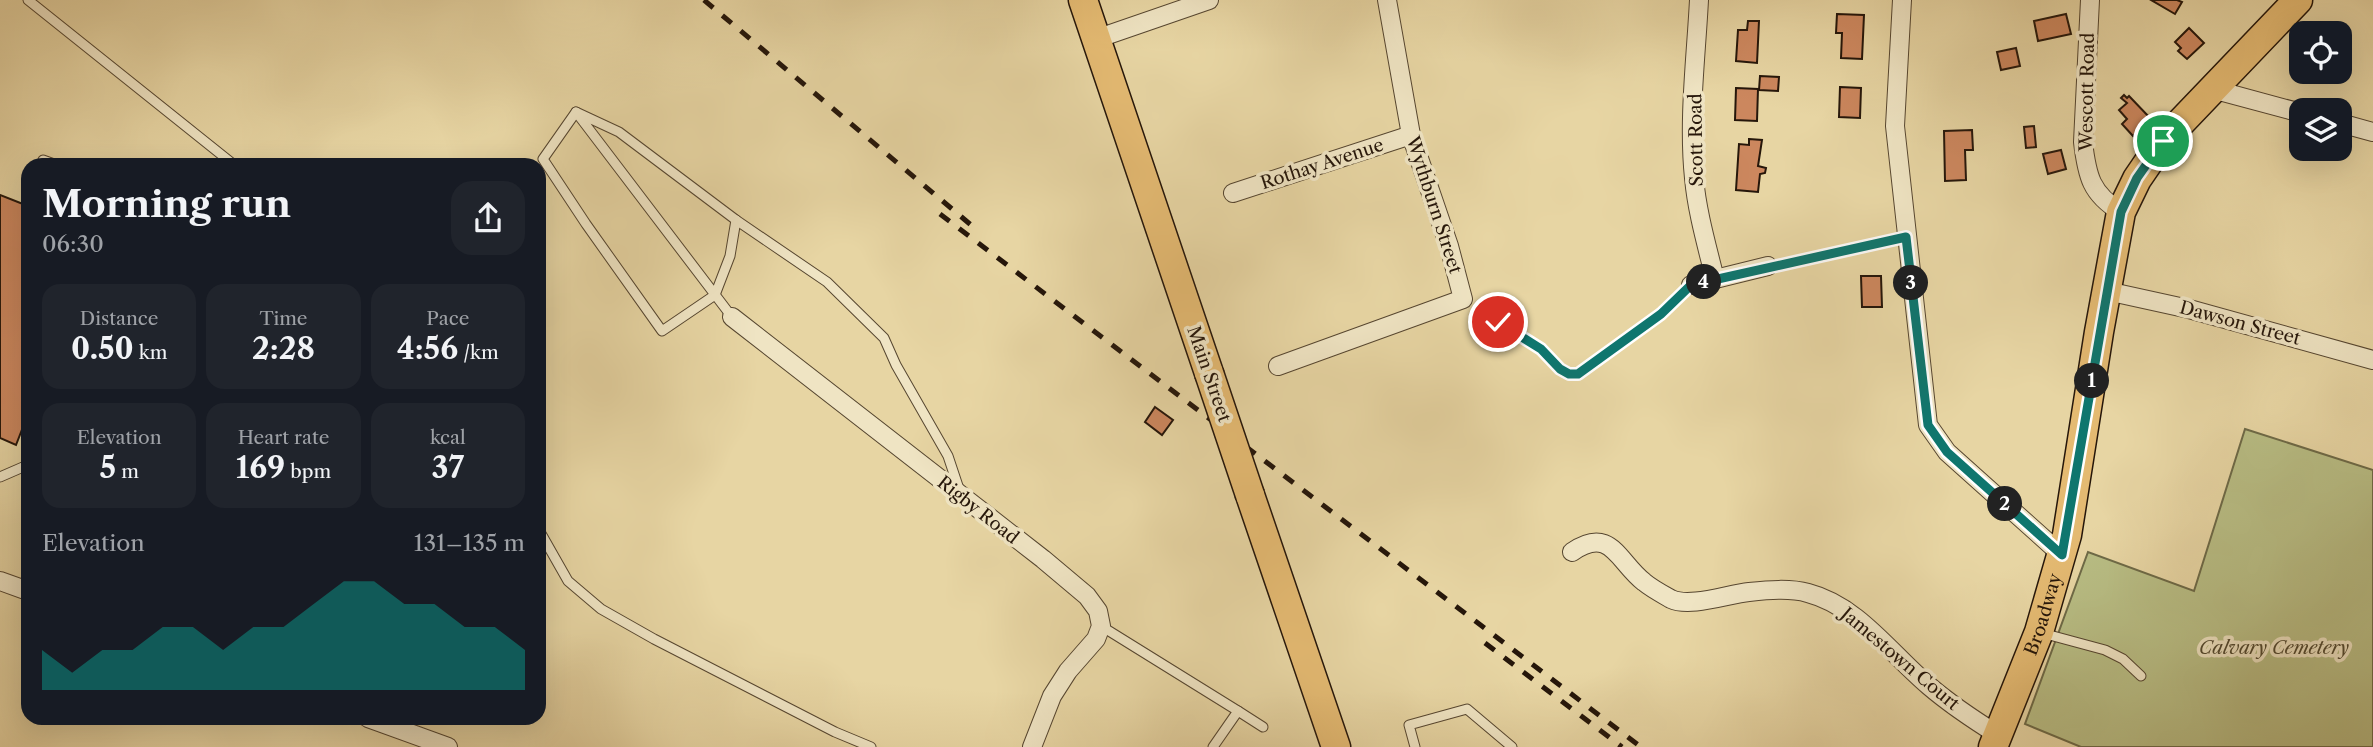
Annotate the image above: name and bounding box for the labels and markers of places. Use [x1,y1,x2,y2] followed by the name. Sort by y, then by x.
[2133,111,2193,171] pin
[1686,264,1722,300] pin: 4
[1894,266,1928,300] pin: 3
[1468,292,1528,352] pin
[2074,364,2110,398] pin: 1
[1988,486,2022,522] pin: 2

